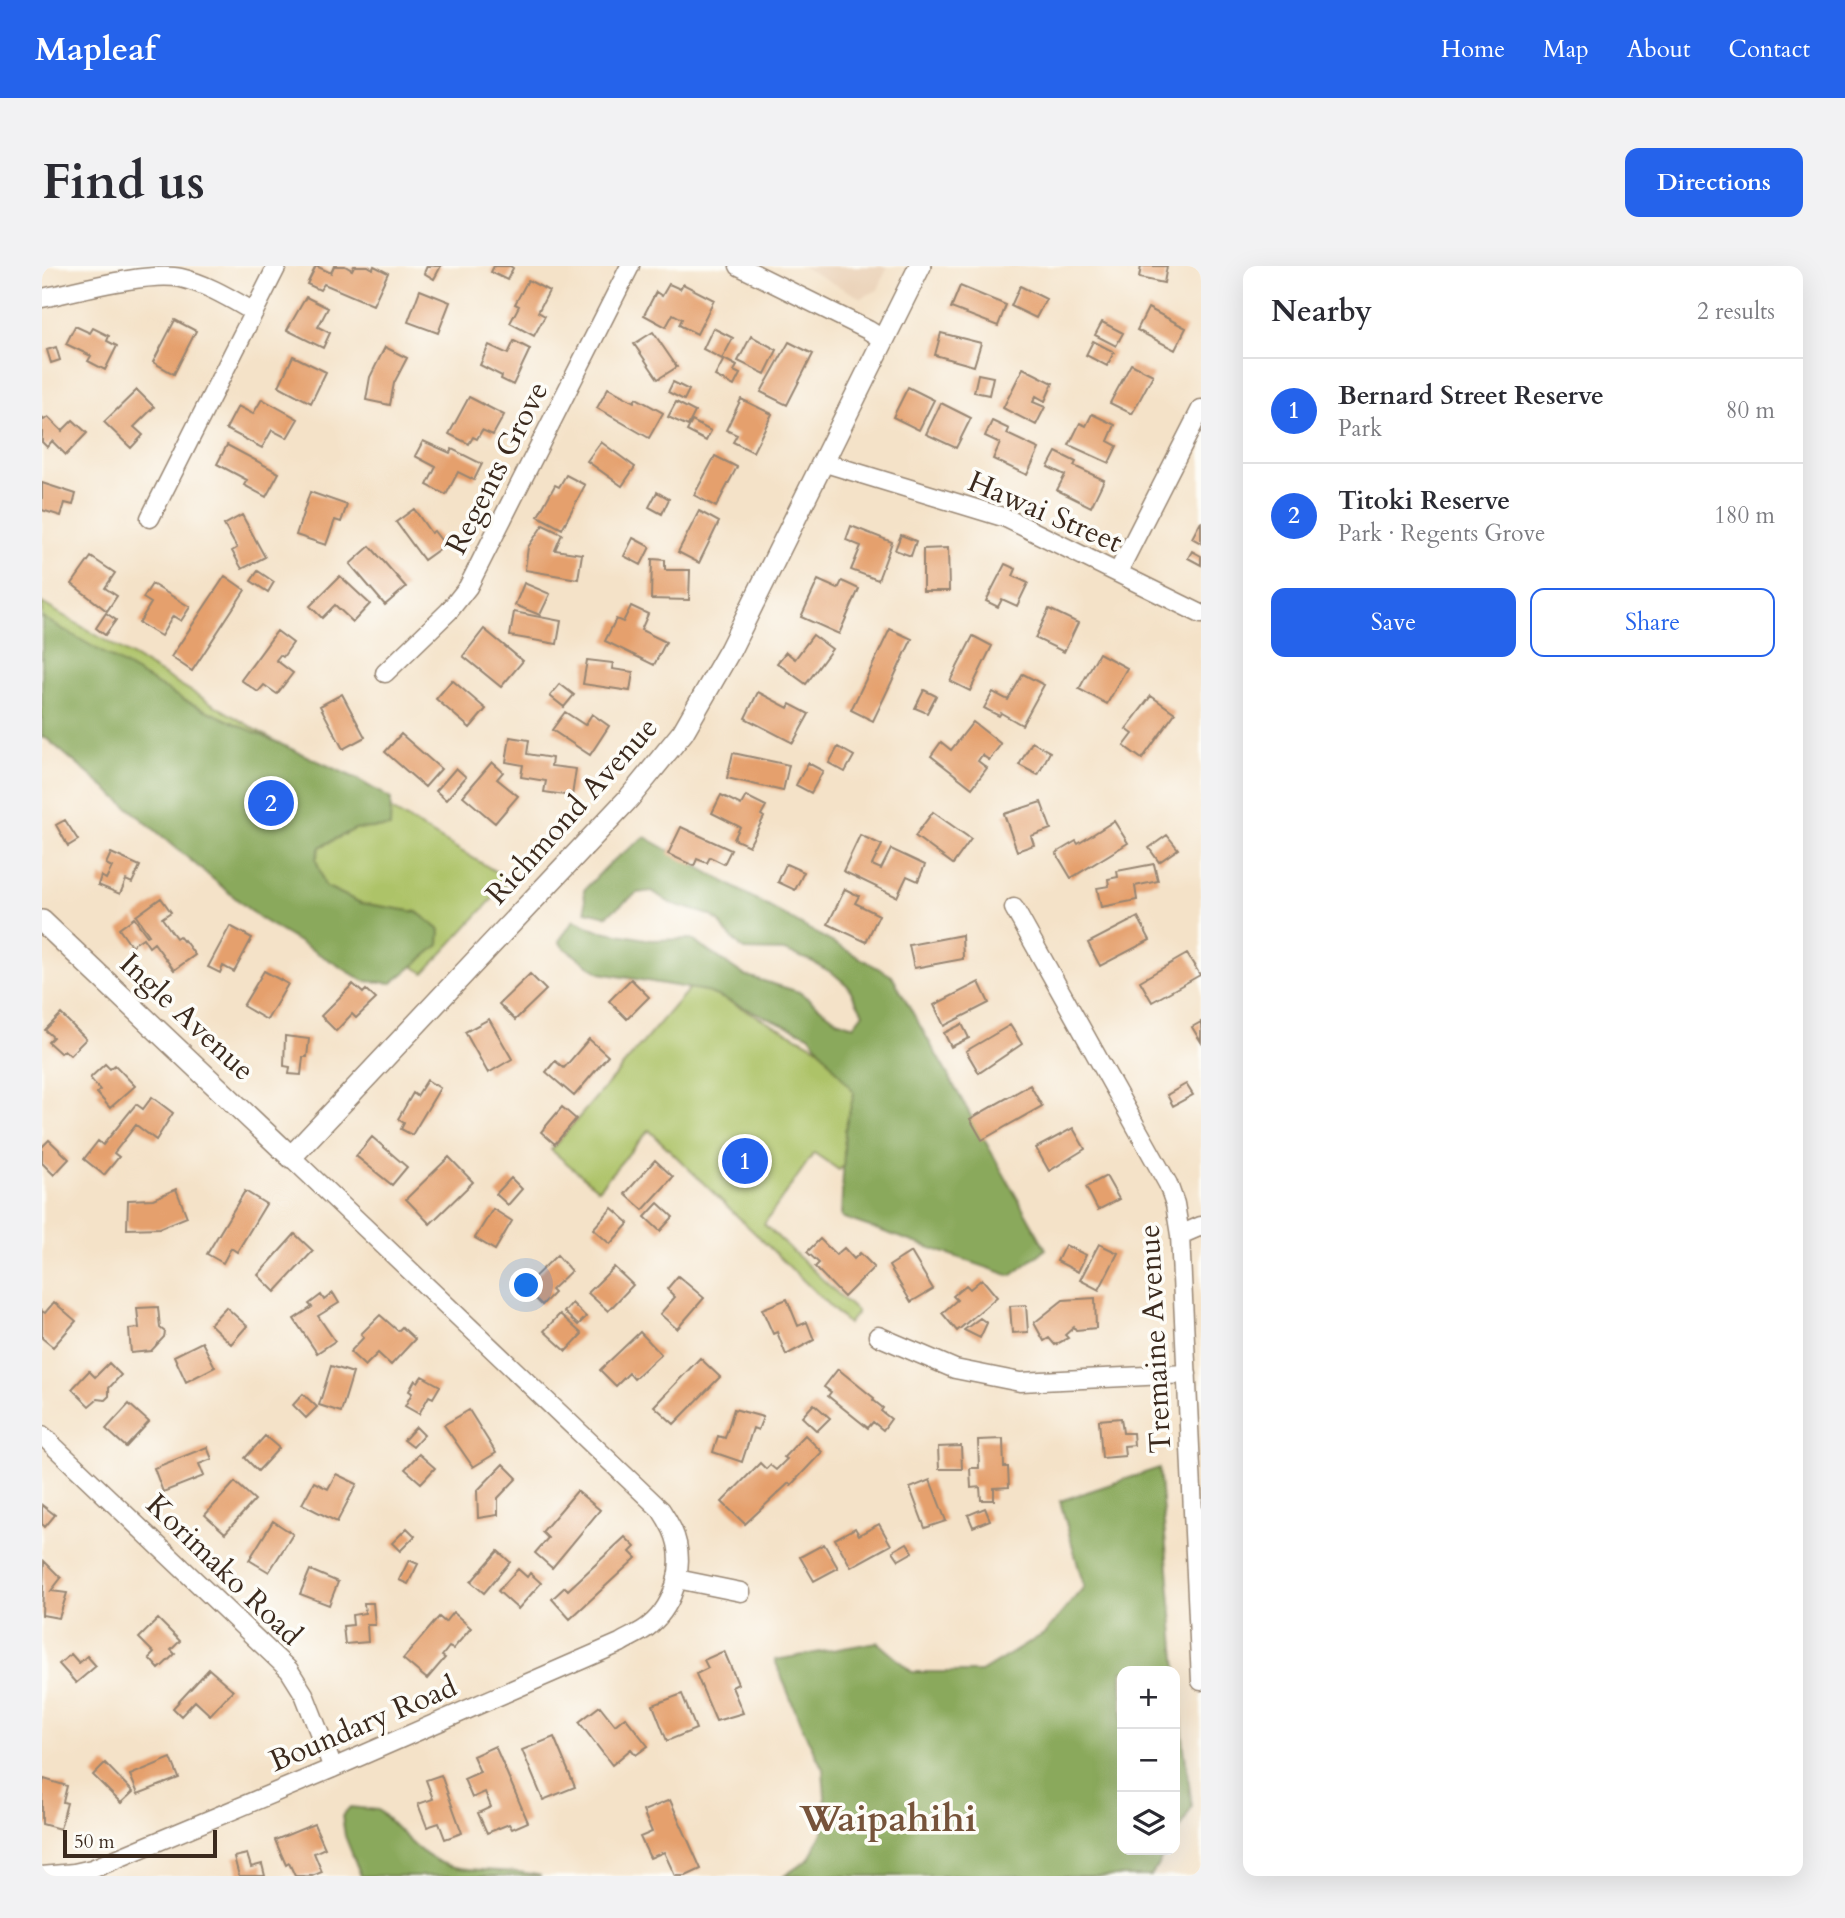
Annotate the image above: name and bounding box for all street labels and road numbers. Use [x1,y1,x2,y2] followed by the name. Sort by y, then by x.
[436,374,558,562] street label: Regents Grove
[962,461,1129,563] street label: Hawai Street
[477,708,667,914] street label: Richmond Avenue
[111,944,263,1090] street label: Ingle Avenue
[1129,1223,1181,1455] street label: Tremaine Avenue
[137,1485,311,1655] street label: Korimako Road
[263,1666,463,1782] street label: Boundary Road

